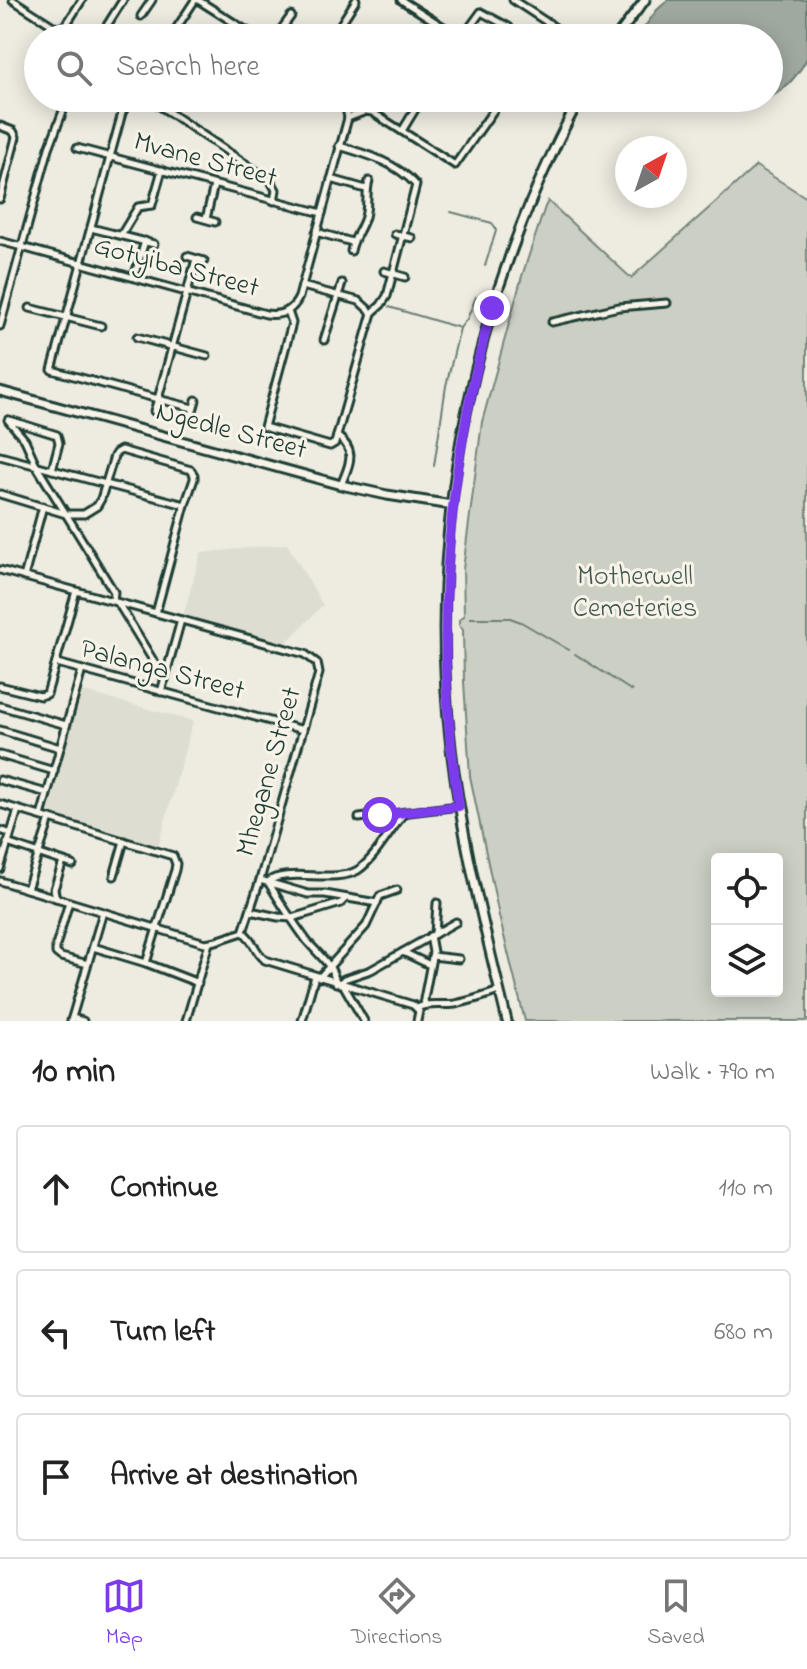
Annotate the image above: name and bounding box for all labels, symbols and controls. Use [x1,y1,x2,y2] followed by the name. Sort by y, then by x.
[24,24,783,112] search box
[52,46,96,90] icon: search
[116,46,260,90] text: Search here
[129,122,281,200] street label: Mvane Street
[615,136,687,208] north arrow
[89,226,263,310] street label: Gotyiba Street
[474,290,510,326] route end
[151,392,311,472] street label: Ngedle Street
[573,557,697,630] park label: Motherwell Cemeteries
[75,629,249,713] street label: Palanga Street
[226,682,314,862] street label: Mhegane Street
[362,797,398,833] route start
[711,853,783,997] map controls
[711,853,783,925] button: locate
[711,925,783,997] button: layers
[32,1048,115,1098] text: 10 min
[650,1054,775,1092] text: Walk · 790 m
[34,1167,78,1211] icon: ahead
[110,1167,218,1211] text: Continue
[719,1170,773,1208] text: 110 m
[34,1311,78,1355] icon: left
[110,1311,215,1355] text: Turn left
[714,1314,773,1352] text: 680 m
[34,1455,78,1499] icon: arrive
[110,1455,358,1499] text: Arrive at destination
[102,1574,146,1654] tab: Map
[351,1574,442,1654] tab: Directions
[647,1574,705,1654] tab: Saved

